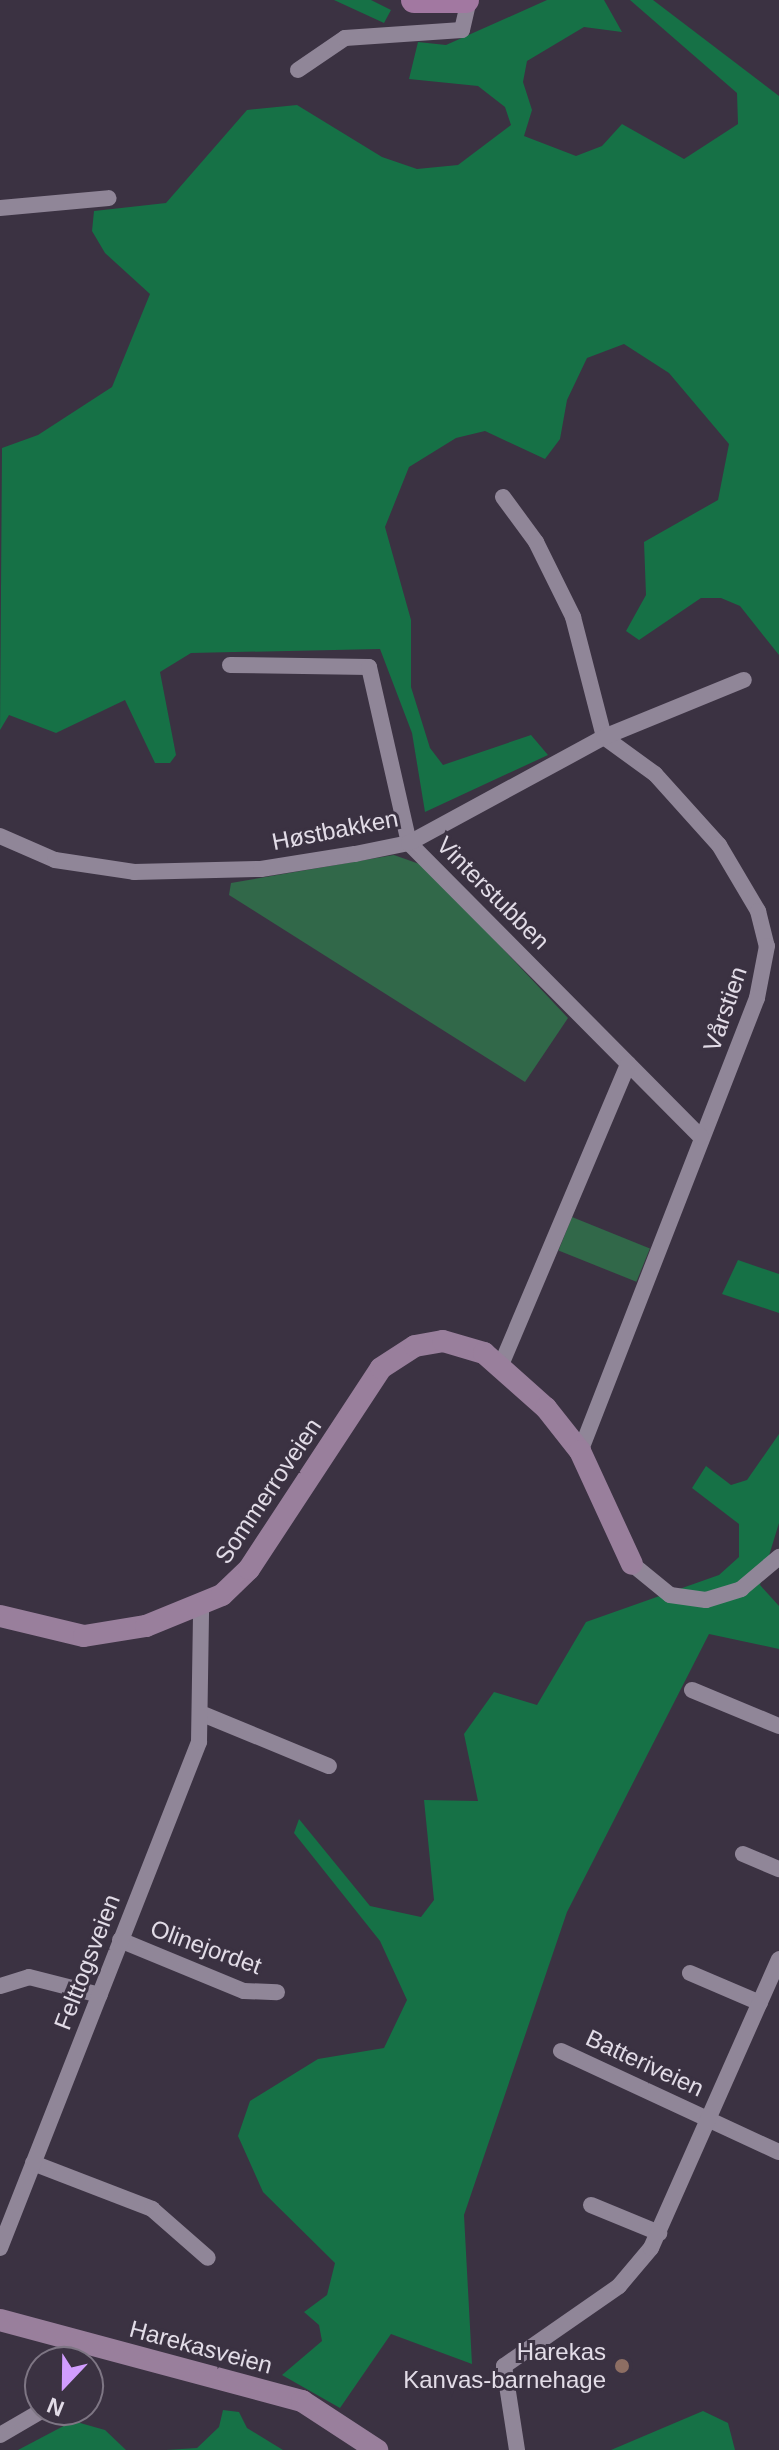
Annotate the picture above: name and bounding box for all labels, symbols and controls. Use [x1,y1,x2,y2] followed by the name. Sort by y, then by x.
[269,804,401,856] street label: Høstbakken
[431,831,555,955] street label: Vinterstubben
[697,963,753,1055] street label: Vårstien
[209,1413,327,1569] street label: Sommerroveien
[48,1890,126,2034] street label: Felttogsveien
[147,1914,265,1980] street label: Olinejordet
[581,2023,709,2103] street label: Batteriveien
[126,2314,276,2380] street label: Harekasveien
[403,2338,606,2394] place label: Harekas Kanvas-barnehage
[24,2346,104,2426] north arrow
[613,2357,631,2375] marker: Harekas Kanvas-barnehage
[44,2392,68,2421] text: N

